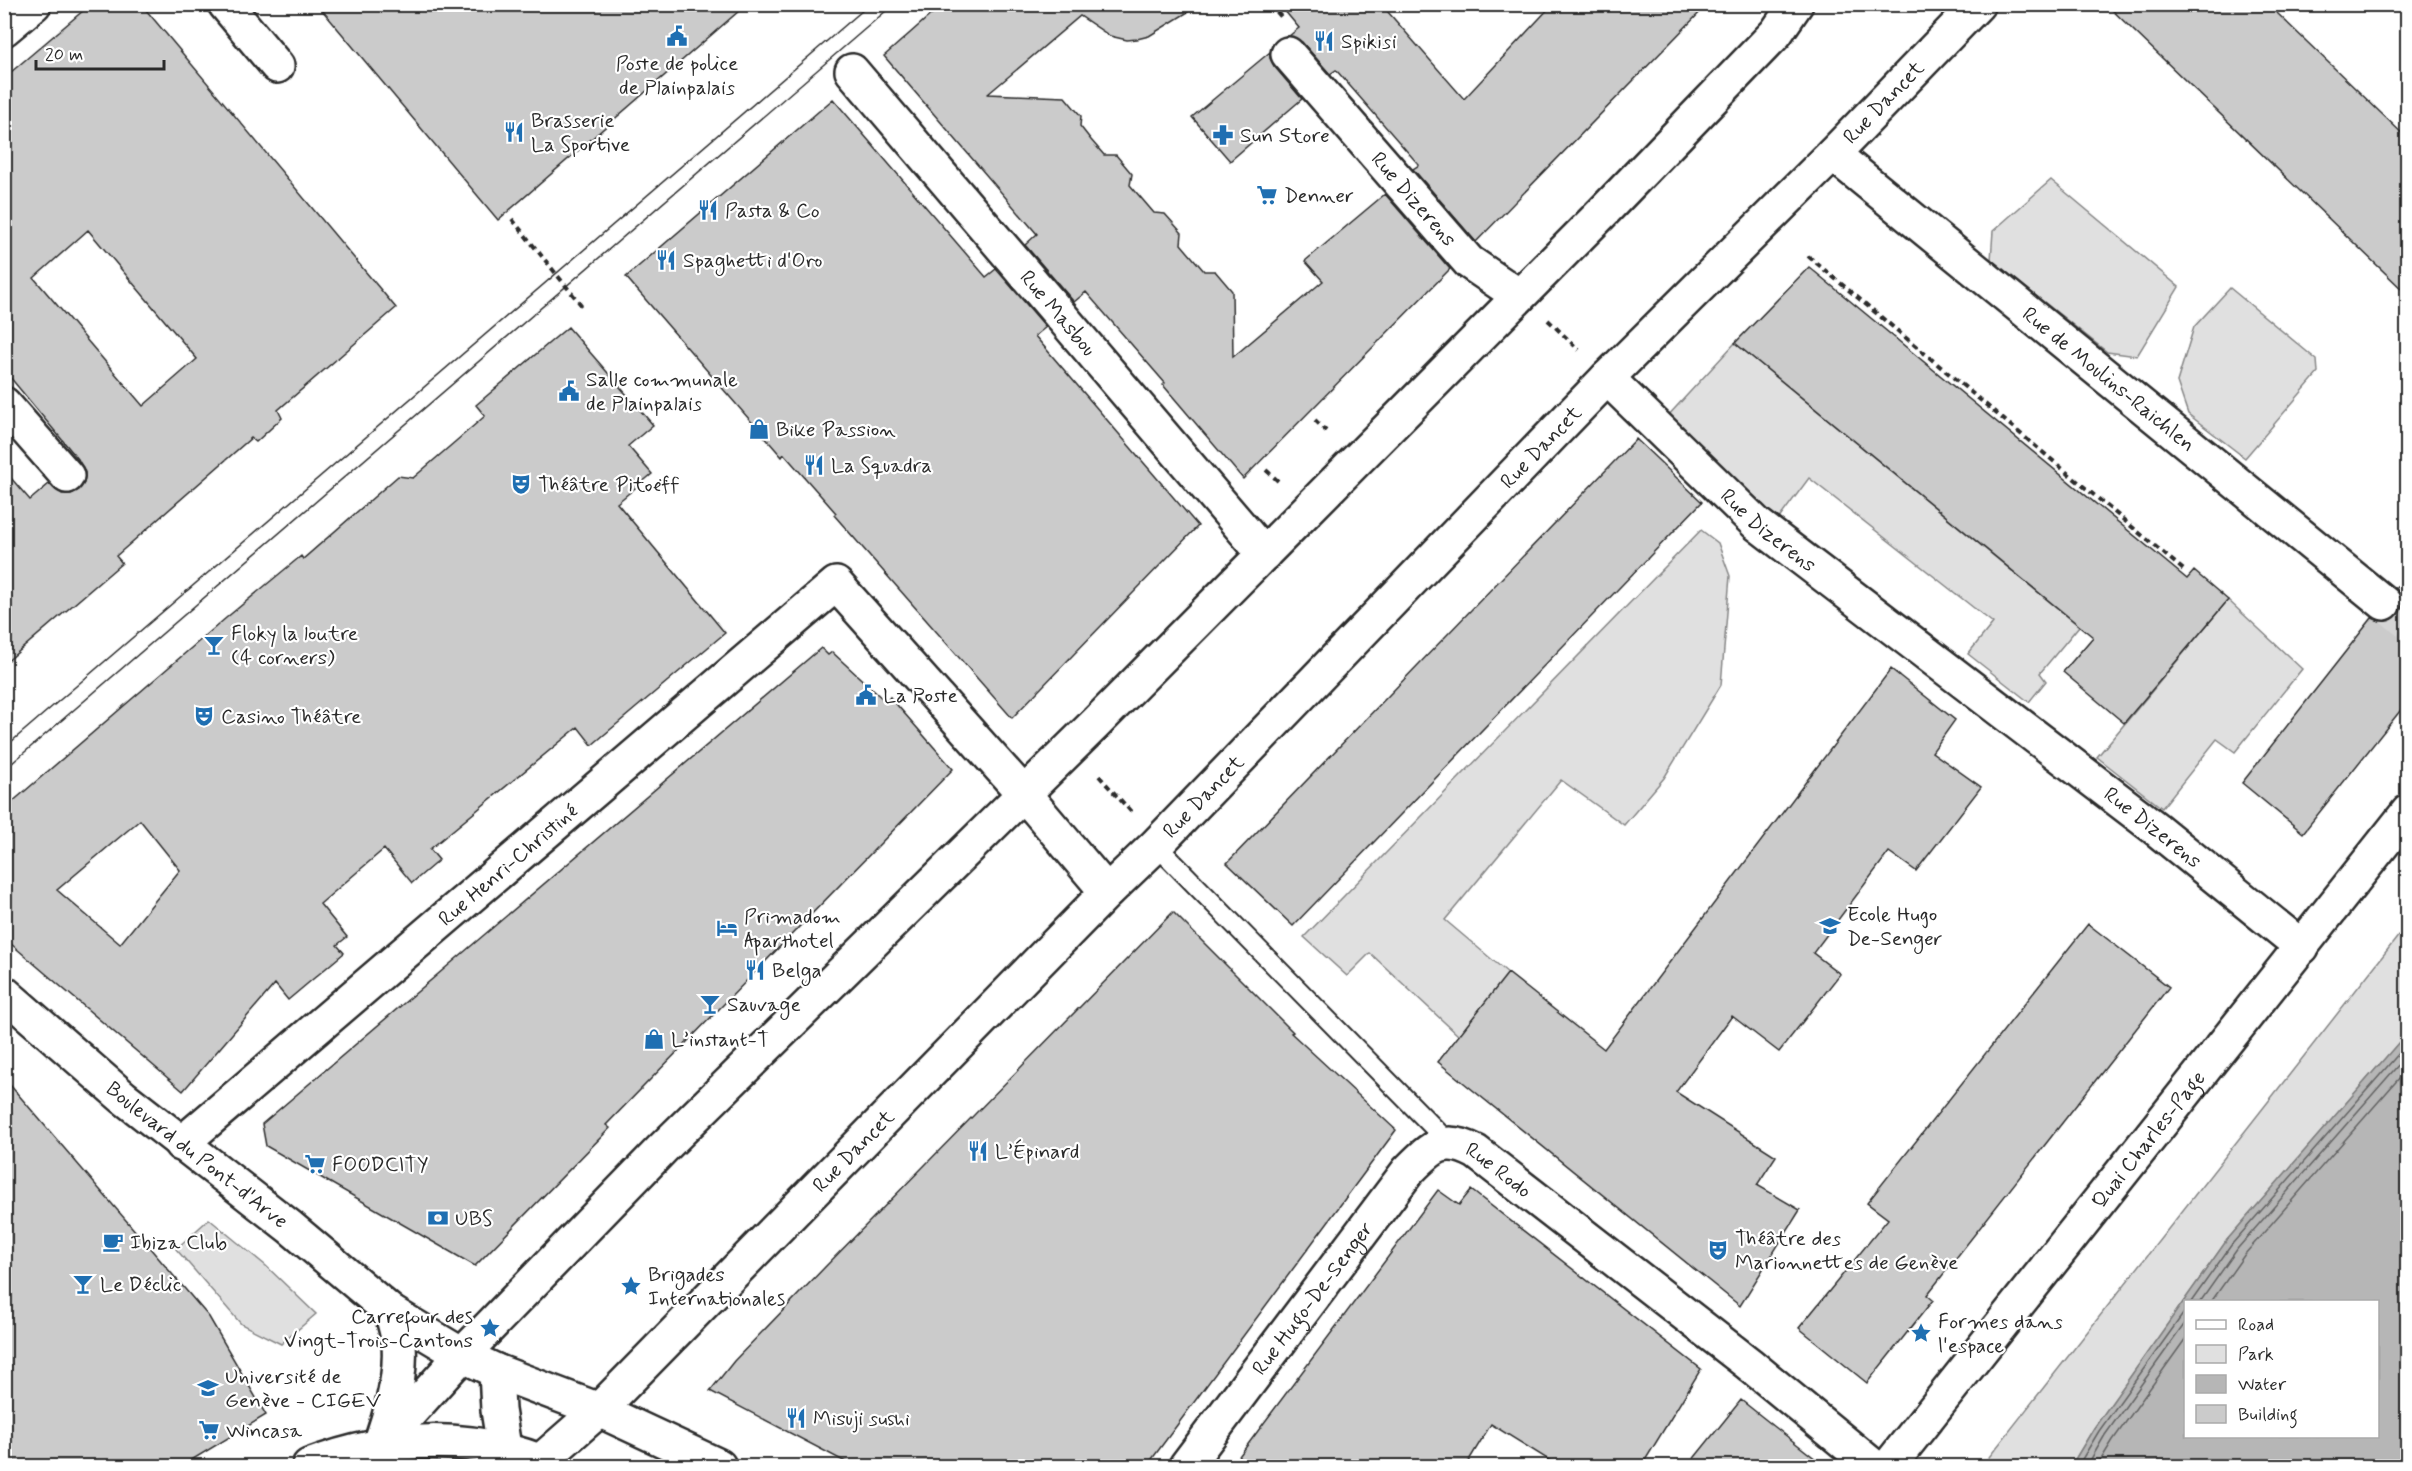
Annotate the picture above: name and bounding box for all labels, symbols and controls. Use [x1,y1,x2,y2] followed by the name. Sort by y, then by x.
[665,24,689,48] public building icon: Poste de police de Plainpalais
[1341,28,1397,56] place label: Spikisi
[1312,29,1336,53] restaurant icon: Spikisi
[36,33,164,71] scale bar
[45,43,83,67] text: 20 m
[616,50,738,102] place label: Poste de police de Plainpalais
[1837,55,1931,151] street label: Rue Dancet
[531,107,630,159] place label: Brasserie La Sportive
[502,120,526,144] restaurant icon: Brasserie La Sportive
[1240,122,1330,150] place label: Sun Store
[1211,123,1235,147] pharmacy icon: Sun Store
[1364,146,1462,253] street label: Rue Dizerens
[1284,182,1354,210] place label: Denner
[1255,183,1279,207] supermarket icon: Denner
[725,197,820,225] place label: Pasta & Co
[696,198,720,222] restaurant icon: Pasta & Co
[683,247,822,276] place label: Spaghetti d'Oro
[654,248,678,272] restaurant icon: Spaghetti d'Oro
[1013,265,1102,363] street label: Rue Masbou
[2016,301,2201,459] street label: Rue de Moulins-Raichlen
[586,366,738,418] place label: Salle communale de Plainpalais
[557,379,581,403] public building icon: Salle communale de Plainpalais
[1494,399,1589,495] street label: Rue Dancet
[776,416,896,444] place label: Bike Passion
[747,417,771,441] shop icon: Bike Passion
[831,452,932,480] place label: La Squadra
[802,453,826,477] restaurant icon: La Squadra
[538,471,680,499] place label: Théâtre Pitoëff
[509,472,533,496] theatre icon: Théâtre Pitoëff
[1714,483,1822,579] street label: Rue Dizerens
[231,620,358,672] place label: Floky la loutre (4 corners)
[202,633,226,657] bar icon: Floky la loutre (4 corners)
[883,682,958,710] place label: La Poste
[854,683,878,707] public building icon: La Poste
[221,703,361,731] place label: Casino Théâtre
[192,704,216,728] theatre icon: Casino Théâtre
[1157,749,1251,845] street label: Rue Dancet
[2098,781,2207,875] street label: Rue Dizerens
[433,798,584,933] street label: Rue Henri-Christiné
[1847,901,1943,954] place label: Ecole Hugo De-Senger
[744,903,841,956] place label: Primadom Aparthotel
[1818,914,1842,938] school or university icon: Ecole Hugo De-Senger
[715,916,739,940] hotel icon: Primadom Aparthotel
[772,957,822,986] place label: Belga
[743,958,767,982] restaurant icon: Belga
[727,991,801,1020] place label: Sauvage
[698,992,722,1016] bar icon: Sauvage
[671,1026,769,1054] place label: L’instant-T
[642,1027,666,1051] shop icon: L’instant-T
[2086,1065,2212,1215] street label: Quai Charles-Page
[100,1075,293,1235] street label: Boulevard du Pont-d'Arve
[807,1103,901,1199] street label: Rue Dancet
[1461,1136,1537,1205] street label: Rue Rodo
[995,1138,1079,1166] place label: L’Épinard
[966,1139,990,1163] restaurant icon: L’Épinard
[332,1151,429,1179] place label: FOODCITY
[303,1152,327,1176] supermarket icon: FOODCITY
[455,1205,493,1233] place label: UBS
[426,1206,450,1230] bank icon: UBS
[1246,1216,1380,1381] street label: Rue Hugo-De-Senger
[1735,1225,1958,1277] place label: Théâtre des Marionnettes de Genève
[130,1229,227,1257] place label: Ibiza Club
[101,1230,125,1254] cafe icon: Ibiza Club
[1706,1238,1730,1262] theatre icon: Théâtre des Marionnettes de Genève
[648,1261,785,1313] place label: Brigades Internationales
[100,1271,181,1299] place label: Le Déclic
[71,1272,95,1296] bar icon: Le Déclic
[619,1274,643,1298] place icon: Brigades Internationales
[2184,1300,2379,1438] legend
[284,1303,473,1356] place label: Carrefour des Vingt-Trois-Cantons
[1938,1308,2063,1360] place label: Formes dans l'espace
[2238,1313,2274,1337] text: Road
[478,1316,502,1340] place icon: Carrefour des Vingt-Trois-Cantons
[1909,1321,1933,1345] place icon: Formes dans l'espace
[2238,1343,2274,1367] text: Park
[225,1363,382,1415] place label: Université de Genève - CIGEV
[2238,1373,2287,1397] text: Water
[196,1376,220,1400] school or university icon: Université de Genève - CIGEV
[2238,1403,2298,1429] text: Building
[813,1405,910,1433] place label: Misuji sushi
[784,1406,808,1430] restaurant icon: Misuji sushi
[226,1417,302,1445] place label: Wincasa
[197,1418,221,1442] supermarket icon: Wincasa

